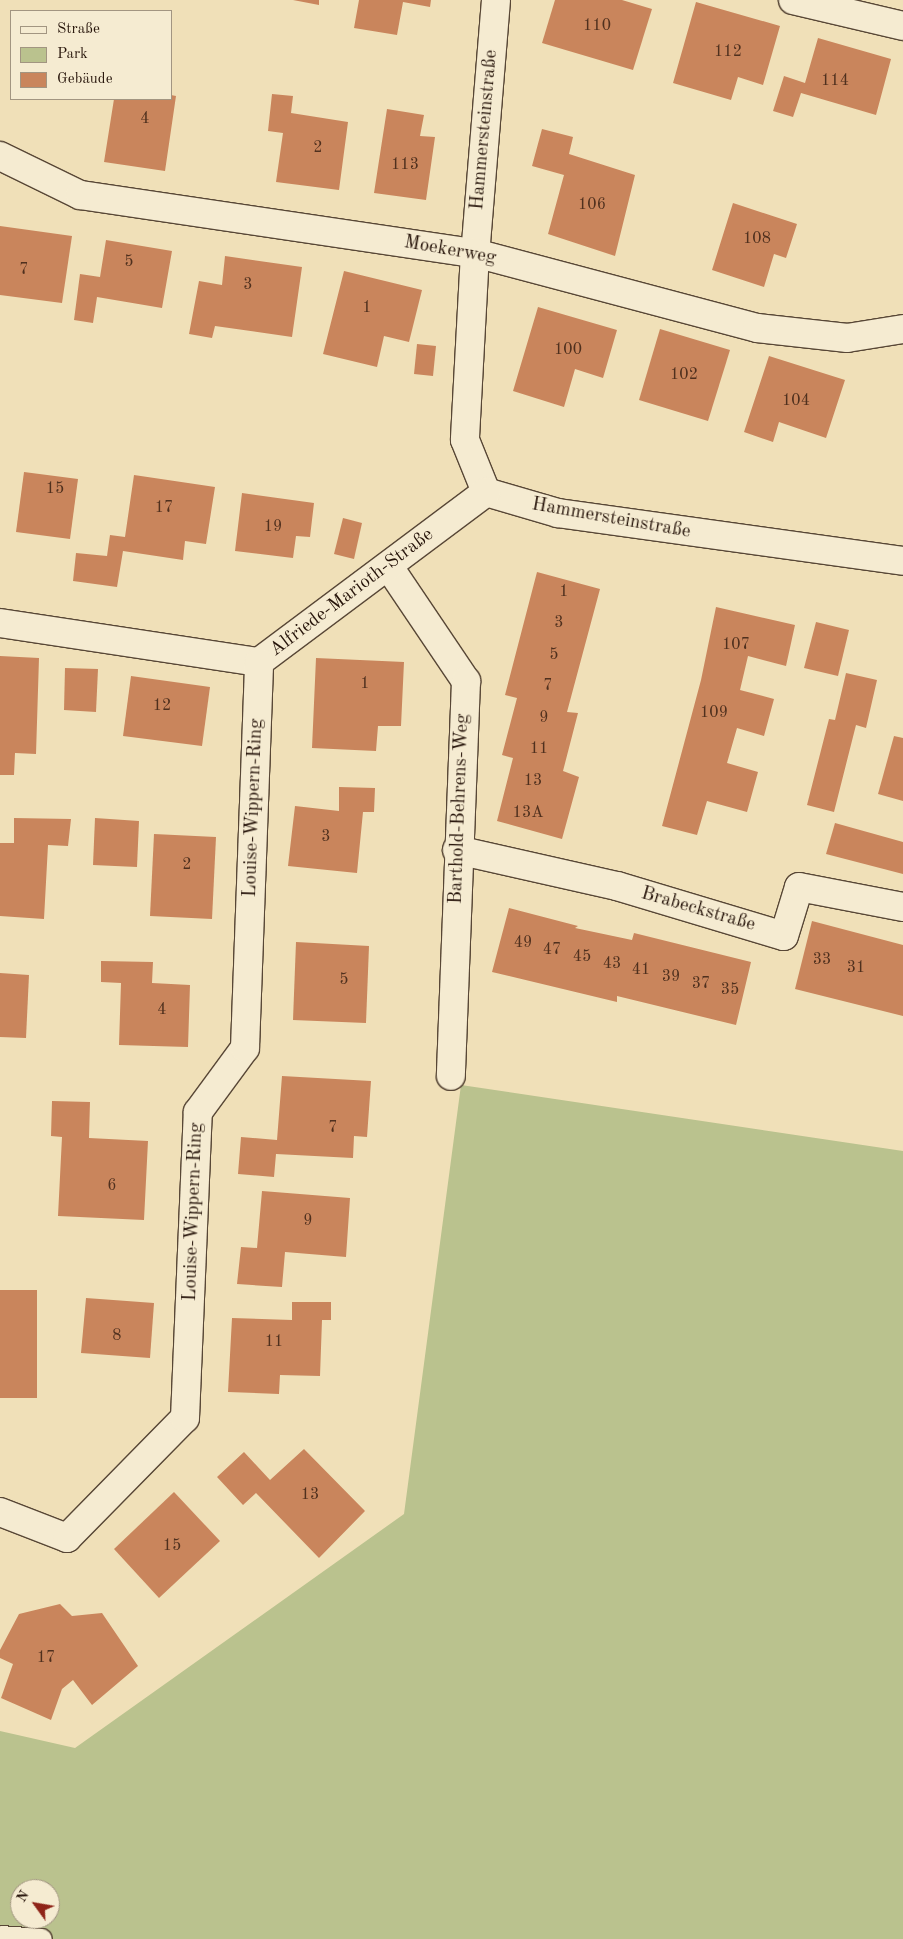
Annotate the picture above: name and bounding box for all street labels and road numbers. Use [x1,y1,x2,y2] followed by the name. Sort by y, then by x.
[467,49,503,211] street label: Hammersteinstraße
[402,232,498,270] street label: Moekerweg
[530,494,692,544] street label: Hammersteinstraße
[266,524,438,662] street label: Alfriede-Marioth-Straße
[445,713,475,905] street label: Barthold-Behrens-Weg
[239,718,269,898] street label: Louise-Wippern-Ring
[638,883,758,937] street label: Brabeckstraße
[179,1122,209,1302] street label: Louise-Wippern-Ring

